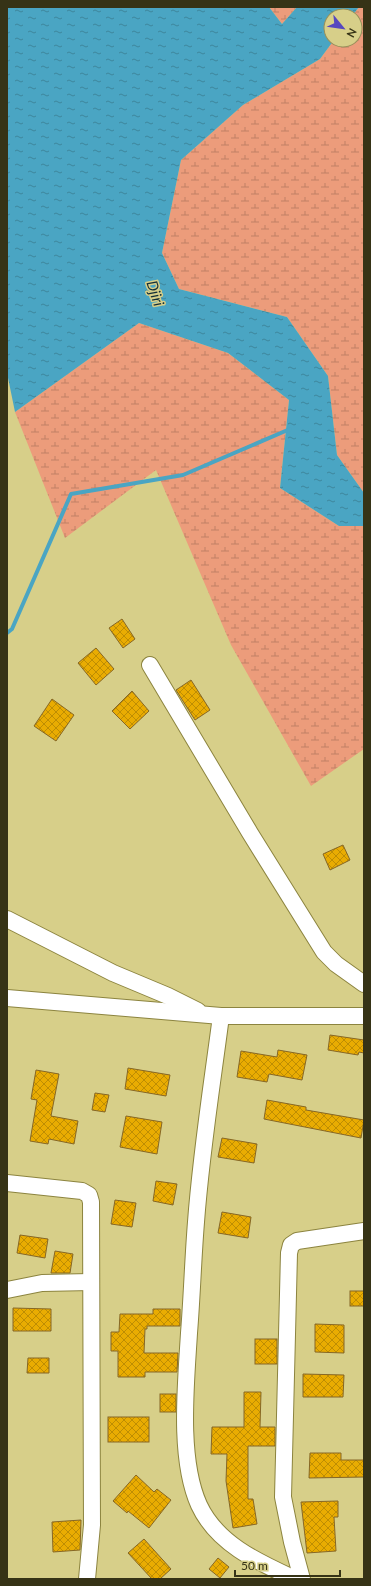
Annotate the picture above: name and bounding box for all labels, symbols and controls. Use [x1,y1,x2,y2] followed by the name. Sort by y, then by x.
[323,8,363,48] north arrow
[344,26,360,40] text: N
[143,278,169,309] water label: Djiri
[235,1552,340,1578] scale bar
[241,1558,268,1573] text: 50 m

